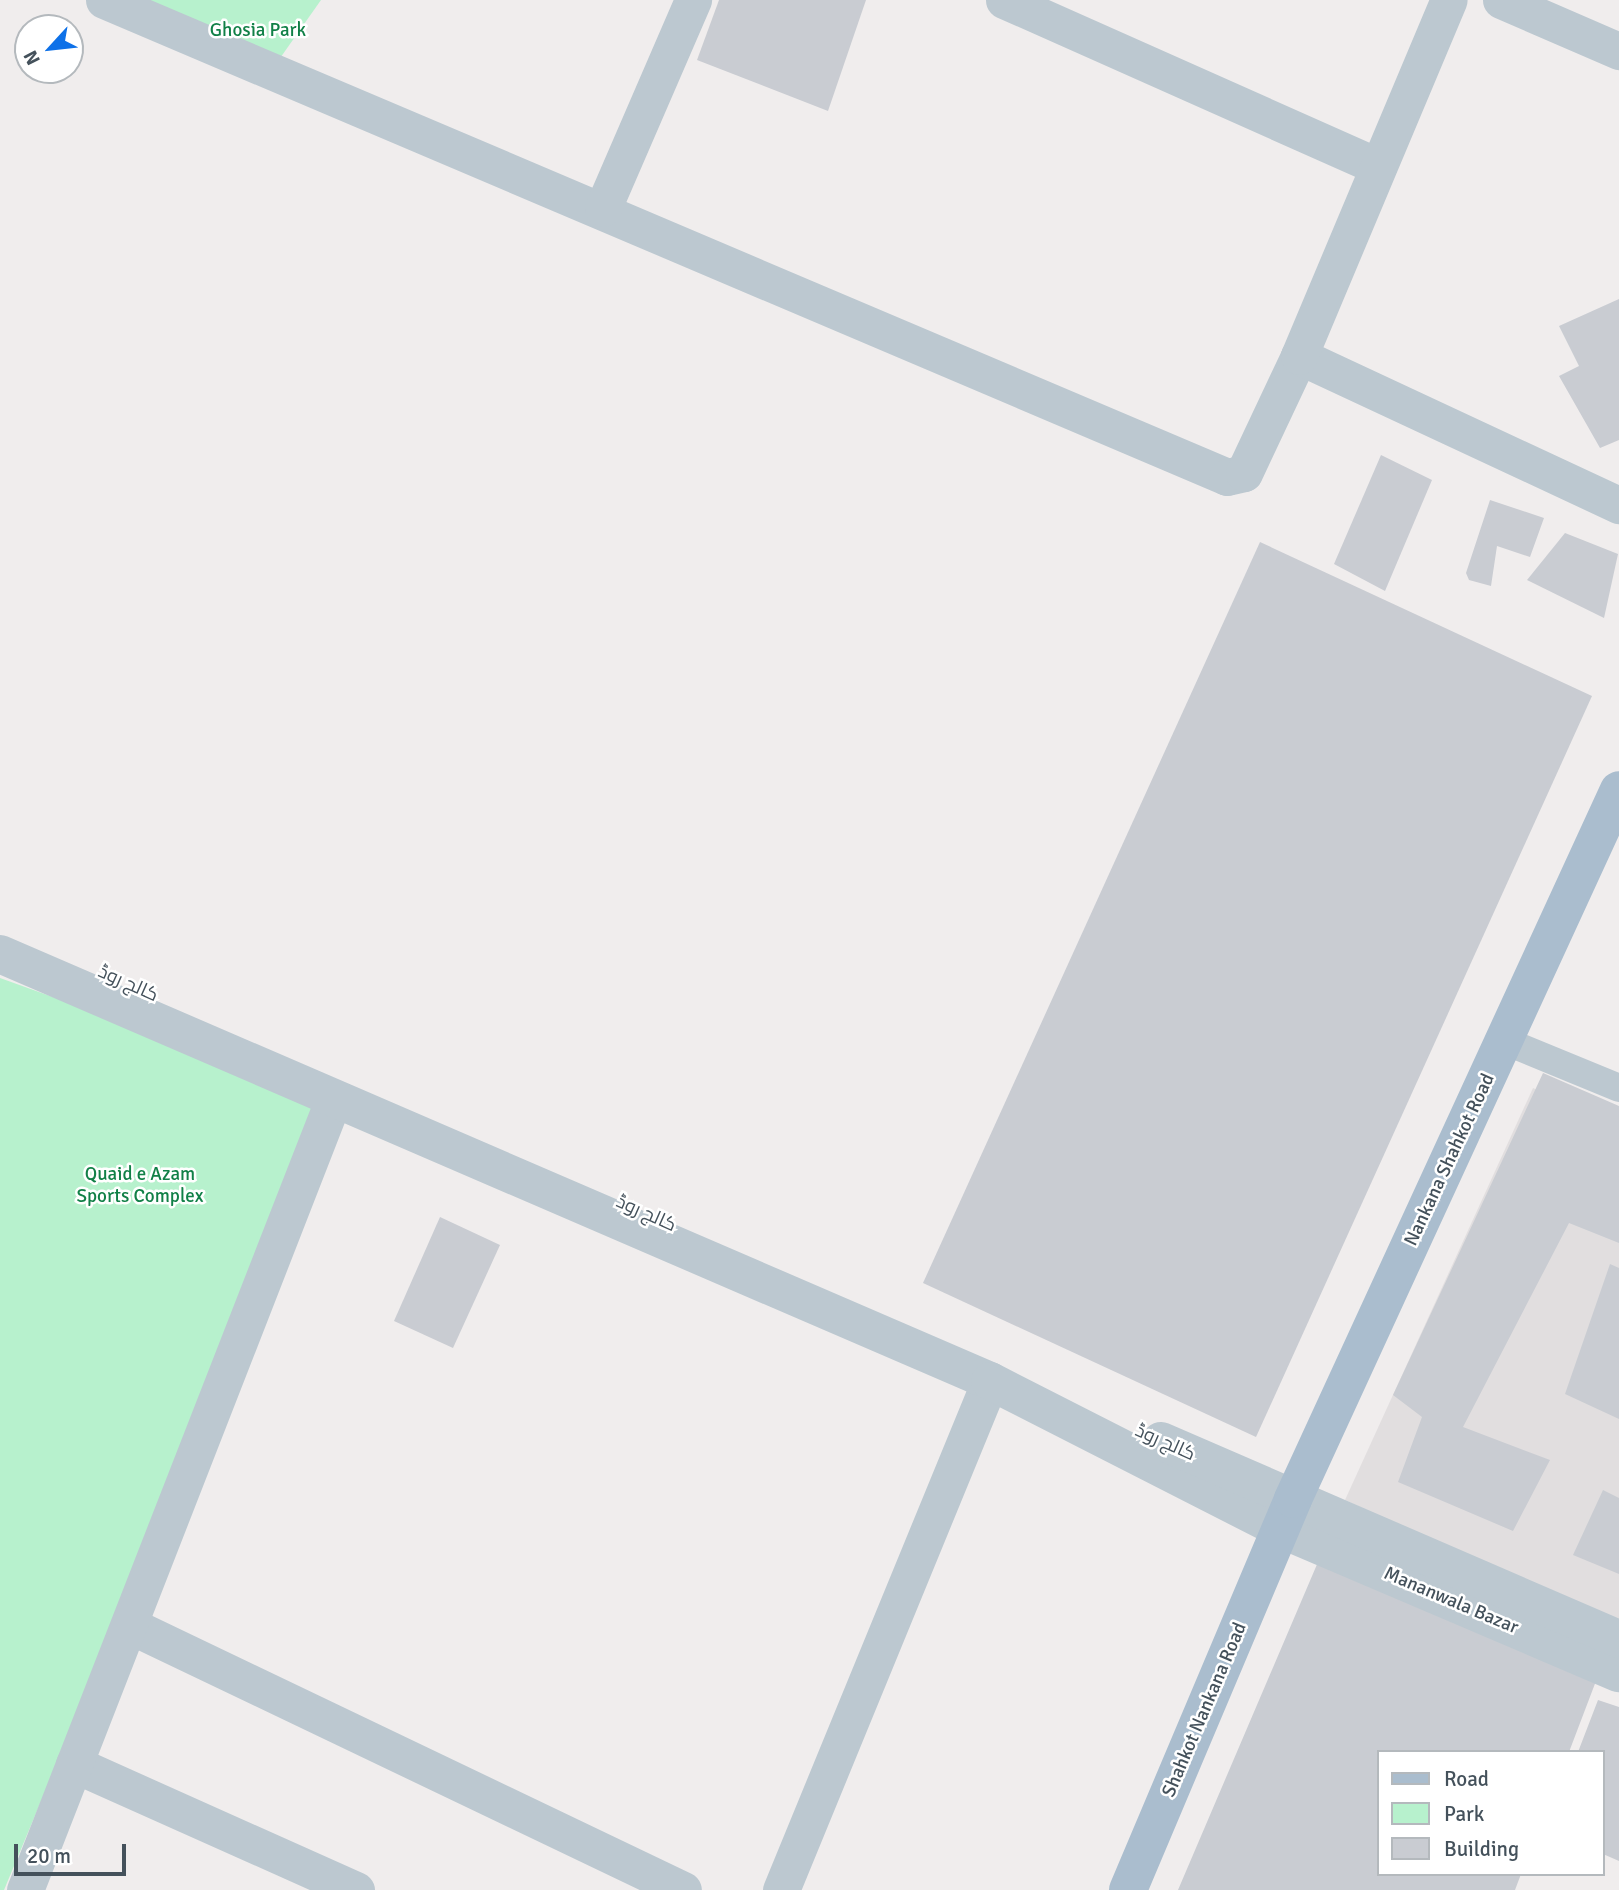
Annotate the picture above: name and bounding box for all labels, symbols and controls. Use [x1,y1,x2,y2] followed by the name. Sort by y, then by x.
[14,14,84,84] north arrow
[210,20,306,42] park label: Ghosia Park
[18,46,46,69] text: N
[94,961,162,1007] street label: کالج روڈ
[1400,1070,1500,1250] street label: Nankana Shahkot Road
[76,1164,204,1208] park label: Quaid e Azam Sports Complex
[612,1191,680,1237] street label: کالج روڈ
[1131,1420,1199,1466] street label: کالج روڈ
[1380,1562,1522,1640] street label: Mananwala Bazar
[1158,1619,1252,1801] street label: Shahkot Nankana Road
[1378,1750,1605,1876] legend
[1444,1766,1489,1792] text: Road
[1444,1801,1484,1827] text: Park
[18,1830,130,1874] scale bar
[1444,1836,1519,1862] text: Building
[27,1843,71,1869] text: 20 m

